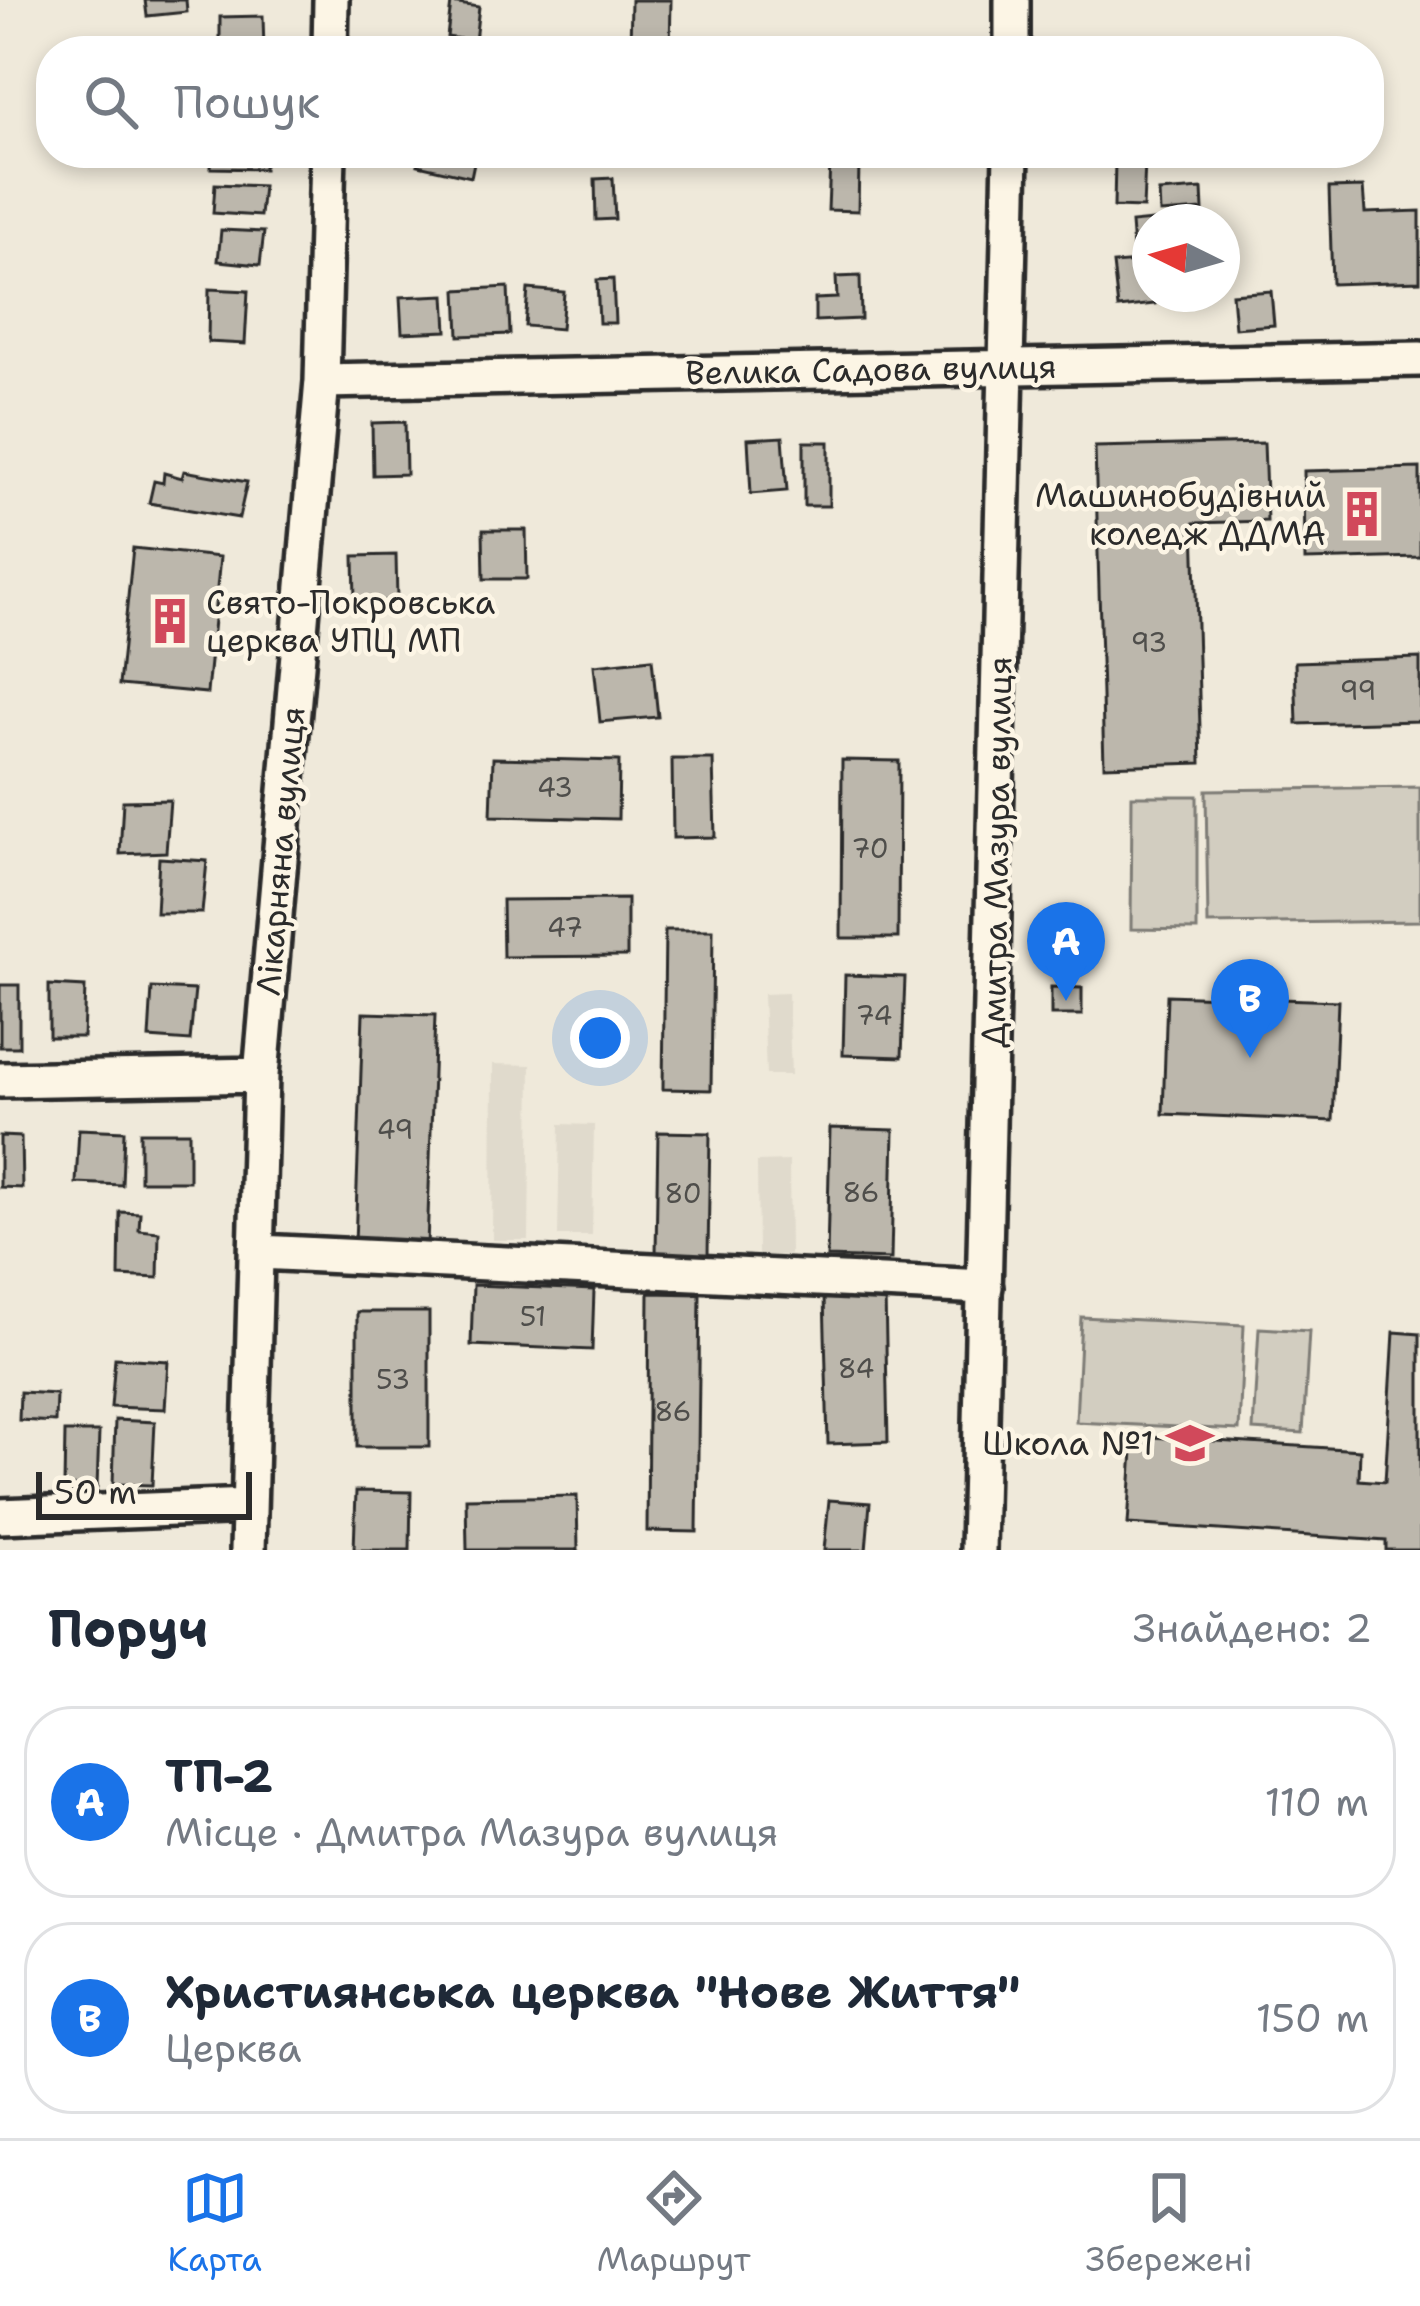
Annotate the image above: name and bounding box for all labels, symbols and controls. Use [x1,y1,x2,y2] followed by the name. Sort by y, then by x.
[36,36,1384,168] search box
[78,69,144,135] icon: search
[174,72,320,132] text: Пошук
[1132,204,1240,312] north arrow
[685,344,1057,395] street label: Велика Садова вулиця
[1035,473,1326,556] place label: Машинобудівний коледж ДДМА
[1337,489,1387,539] building icon: Машинобудівний коледж ДДМА
[206,580,495,663] place label: Свято-Покровська церква УПЦ МП
[145,596,195,646] building icon: Свято-Покровська церква УПЦ МП
[1131,624,1167,661] house number: 93
[971,656,1022,1048] street label: Дмитра Мазура вулиця
[1340,672,1376,709] house number: 99
[245,705,316,997] street label: Лікарняна вулиця
[537,769,573,806] house number: 43
[851,830,889,867] house number: 70
[1027,902,1105,1001] pin: A
[547,909,583,946] house number: 47
[1211,959,1289,1058] pin: B
[856,997,892,1034] house number: 74
[570,1008,630,1068] your location
[377,1111,413,1148] house number: 49
[842,1174,880,1211] house number: 86
[664,1175,702,1212] house number: 80
[520,1298,546,1335] house number: 51
[838,1350,874,1387] house number: 84
[376,1361,410,1398] house number: 53
[654,1393,692,1430] house number: 86
[1165,1418,1215,1468] school or university icon: Школа №1
[982,1421,1154,1466] place label: Школа №1
[36,1466,252,1519] scale bar
[54,1470,137,1515] text: 50 m
[48,1594,208,1662] text: Поруч
[1133,1602,1372,1654] text: Знайдено: 2
[165,1746,273,1806] text: ТП-2
[75,1776,105,1828] text: A
[1265,1776,1369,1828] text: 110 m
[165,1806,779,1858] text: Місце · Дмитра Мазура вулиця
[165,1962,1020,2022] text: Християнська церква "Нове Життя"
[78,1992,102,2044] text: B
[1256,1992,1369,2044] text: 150 m
[165,2022,301,2074] text: Церква
[167,2165,262,2282] tab: Карта
[597,2165,751,2282] tab: Маршрут
[1086,2165,1253,2282] tab: Збережені

